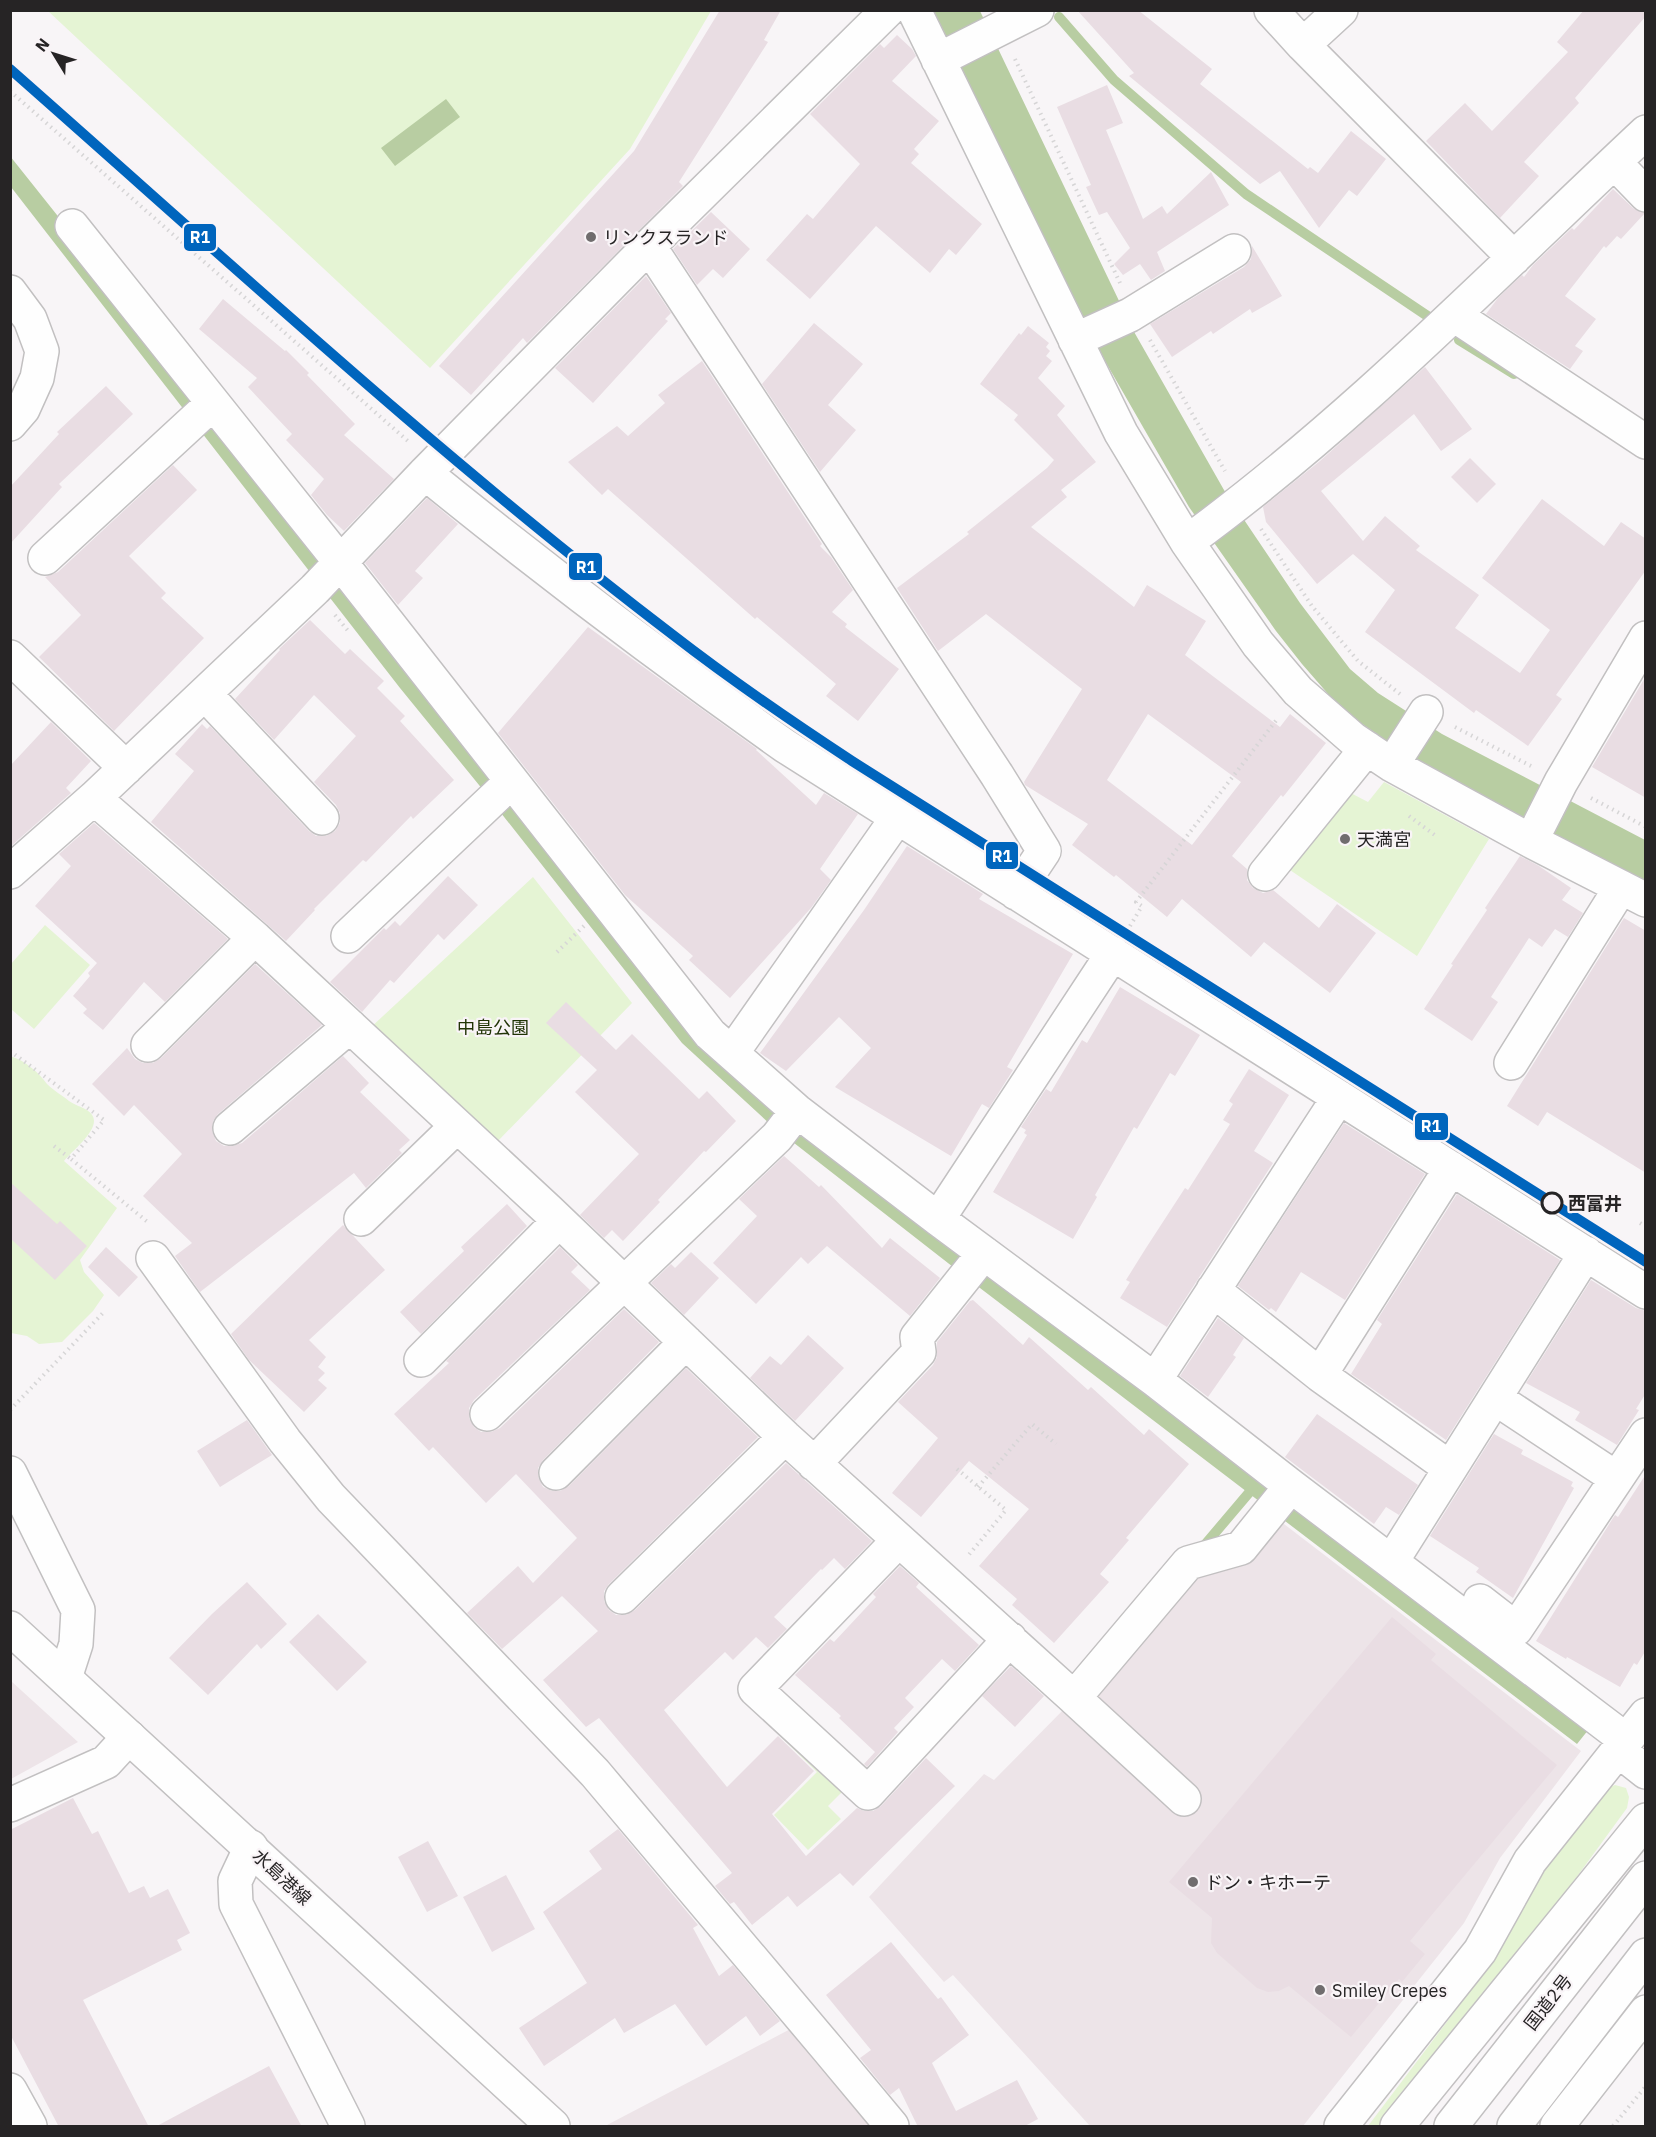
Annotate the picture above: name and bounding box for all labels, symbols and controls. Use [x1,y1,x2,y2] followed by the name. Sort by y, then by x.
[24,24,84,84] north arrow
[31,34,54,55] text: N
[183,223,217,252] line badge: R1
[603,226,728,249] place label: リンクスランド
[190,227,211,247] text: R1
[584,230,598,244] marker: リンクスランド
[568,552,603,581] line badge: R1
[576,557,597,577] text: R1
[1357,828,1411,851] place label: 天満宮
[1338,832,1352,846] marker: 天満宮
[985,841,1019,870] line badge: R1
[992,846,1013,866] text: R1
[457,1016,529,1039] park label: 中島公園
[1414,1112,1449,1141] line badge: R1
[1421,1116,1442,1136] text: R1
[1541,1192,1563,1214] marker: 西富井
[1568,1192,1622,1215] place label: 西富井
[248,1844,316,1910] street label: 水島港線
[1205,1871,1331,1894] place label: ドン・キホーテ
[1186,1875,1200,1889] marker: ドン・キホーテ
[1519,1969,1577,2035] street label: 国道2号
[1332,1979,1447,2002] place label: Smiley Crepes
[1313,1983,1327,1997] marker: Smiley Crepes

